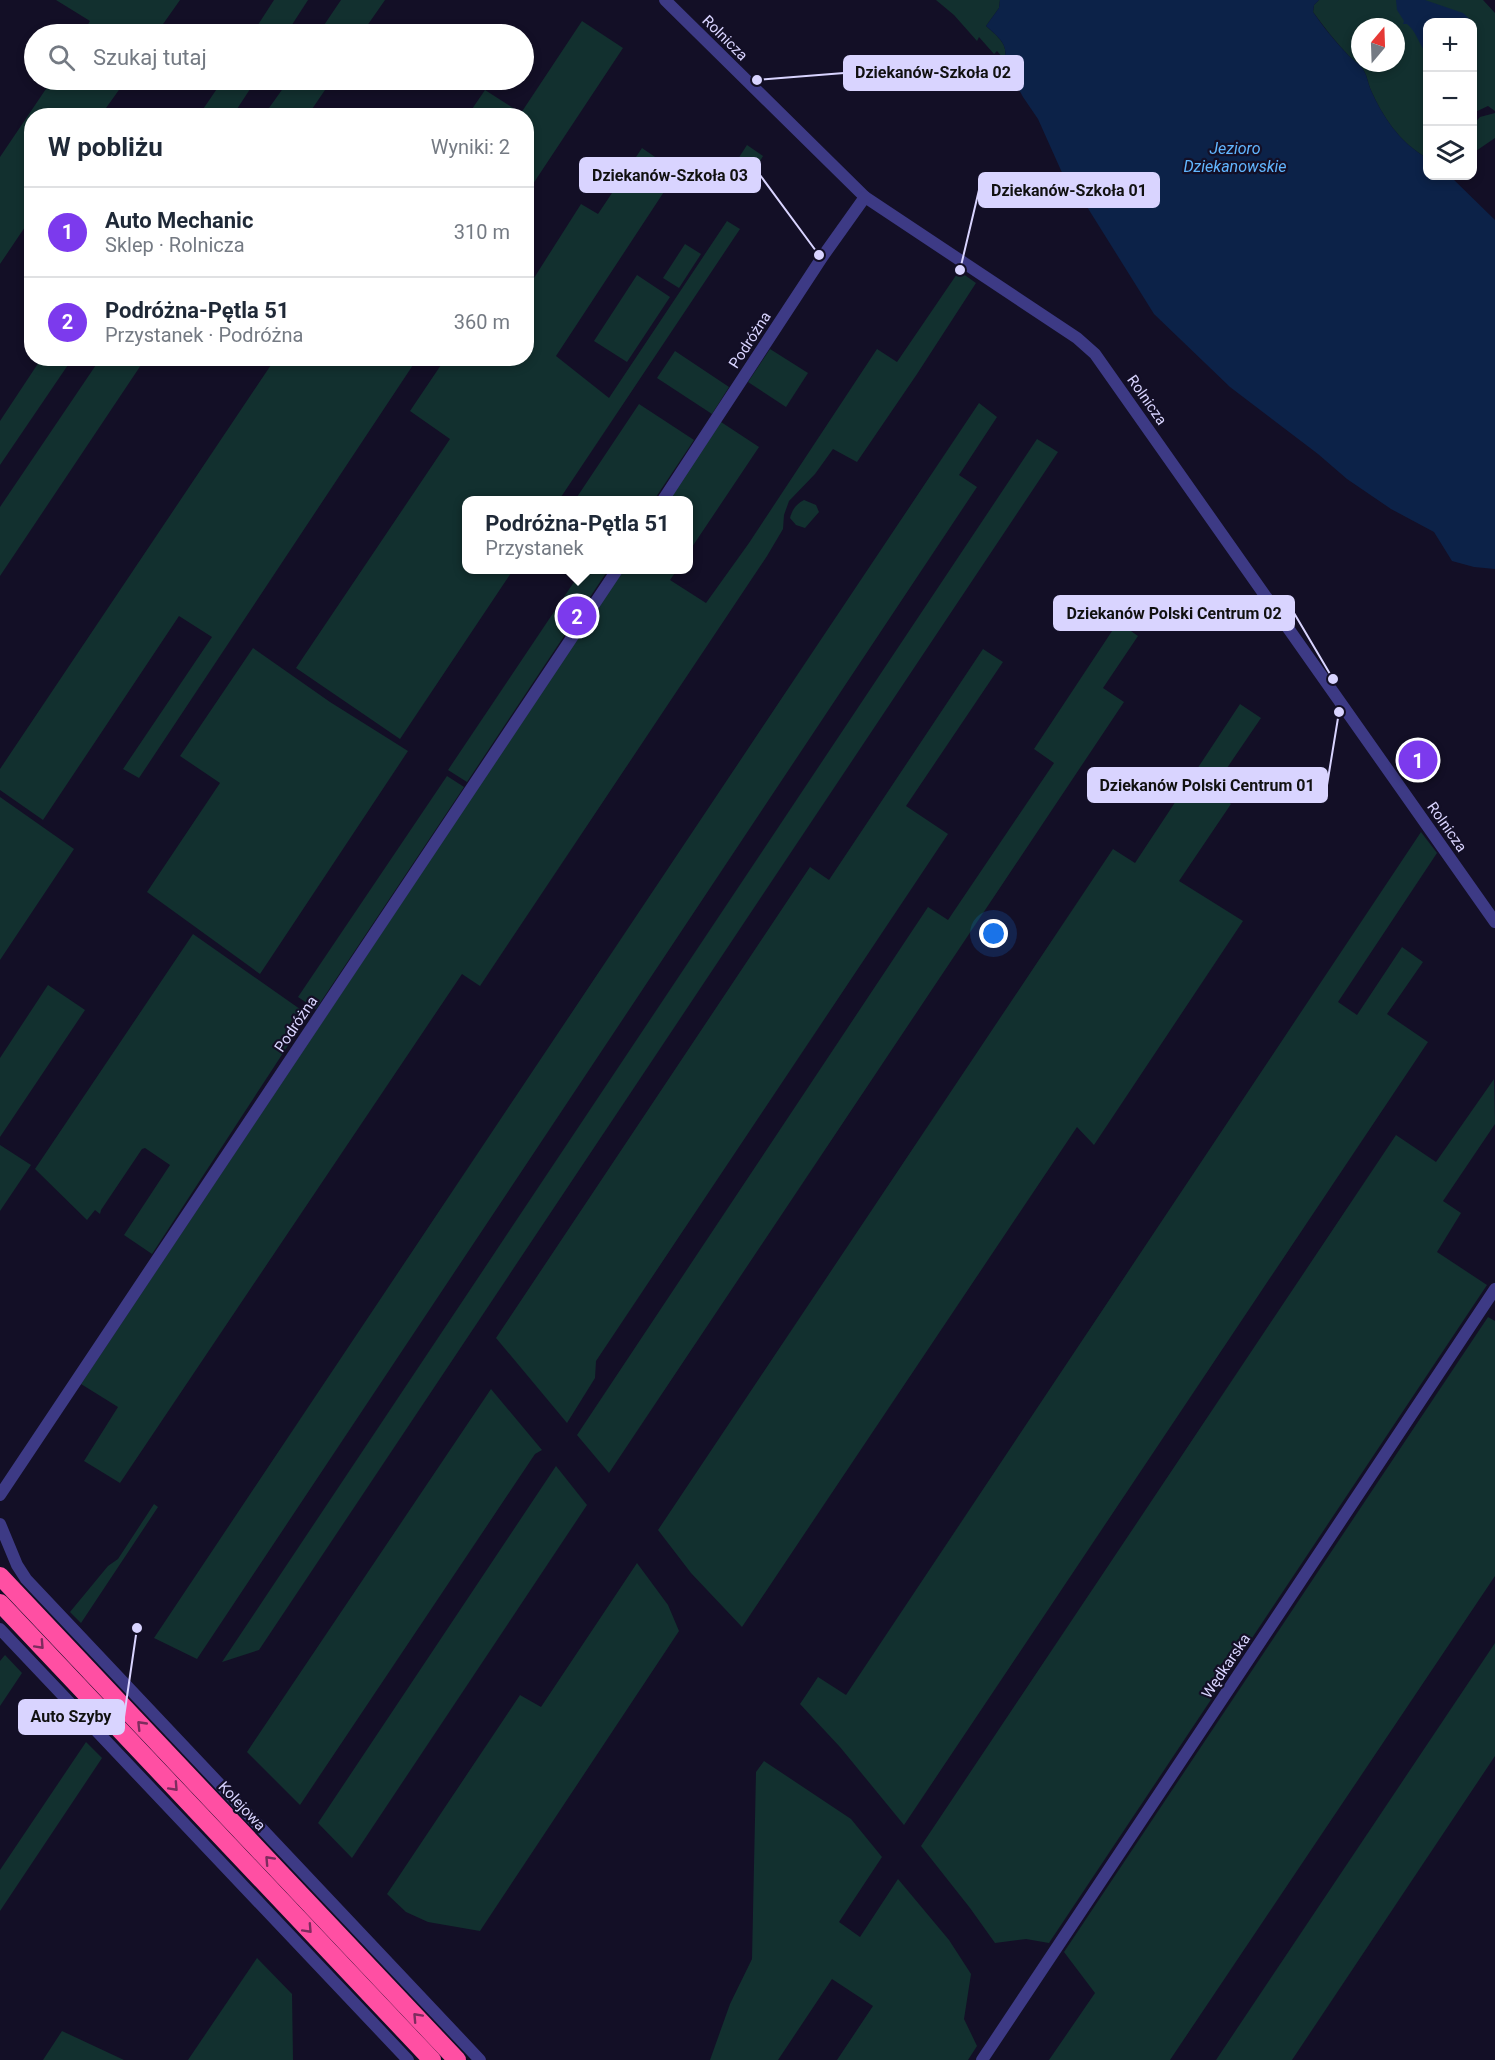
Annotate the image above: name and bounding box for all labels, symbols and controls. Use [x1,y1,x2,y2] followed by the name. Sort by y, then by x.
[699,12,751,64] street label: Rolnicza
[1351,18,1405,72] north arrow
[1423,18,1477,180] map controls
[1423,18,1477,72] button: +
[24,24,534,90] search box
[45,41,78,74] icon: search
[93,45,207,70] text: Szukaj tutaj
[844,56,1023,90] callout: Dziekanów-Szkoła 02
[855,63,1011,82] text: Dziekanów-Szkoła 02
[1423,72,1477,126] button: −
[1423,126,1477,180] button: layers
[48,132,163,162] text: W pobliżu
[431,135,510,159] text: Wyniki: 2
[1183,139,1287,176] water label: Jezioro Dziekanowskie
[580,158,760,192] callout: Dziekanów-Szkoła 03
[592,166,748,185] text: Dziekanów-Szkoła 03
[979,173,1159,207] callout: Dziekanów-Szkoła 01
[991,181,1147,200] text: Dziekanów-Szkoła 01
[105,208,253,233] text: Auto Mechanic
[62,220,73,244] text: 1
[454,220,510,244] text: 310 m
[105,233,245,257] text: Sklep · Rolnicza
[105,298,289,323] text: Podróżna-Pętla 51
[725,308,775,372] street label: Podróżna
[62,310,73,334] text: 2
[454,310,510,334] text: 360 m
[105,323,303,347] text: Przystanek · Podróżna
[1123,372,1171,428] street label: Rolnicza
[462,496,693,574] popup
[485,511,670,536] text: Podróżna-Pętla 51
[485,536,584,560] text: Przystanek
[558,594,596,638] pin: 2
[1054,596,1294,630] callout: Dziekanów Polski Centrum 02
[1066,604,1282,623] text: Dziekanów Polski Centrum 02
[1398,738,1438,783] pin: 1
[1088,768,1327,802] callout: Dziekanów Polski Centrum 01
[1099,776,1315,795] text: Dziekanów Polski Centrum 01
[1423,799,1471,855] street label: Rolnicza
[979,919,1008,948] your location
[271,993,321,1055] street label: Podróżna
[1198,1630,1254,1702] street label: Wędkarska
[33,1638,44,1649] one-way arrow
[19,1700,124,1734] callout: Auto Szyby
[31,1707,112,1726] text: Auto Szyby
[138,1722,149,1733] one-way arrow
[215,1778,269,1834] street label: Kolejowa
[167,1780,178,1791] one-way arrow
[265,1857,276,1867] one-way arrow
[301,1922,312,1932] one-way arrow
[413,2014,424,2024] one-way arrow

